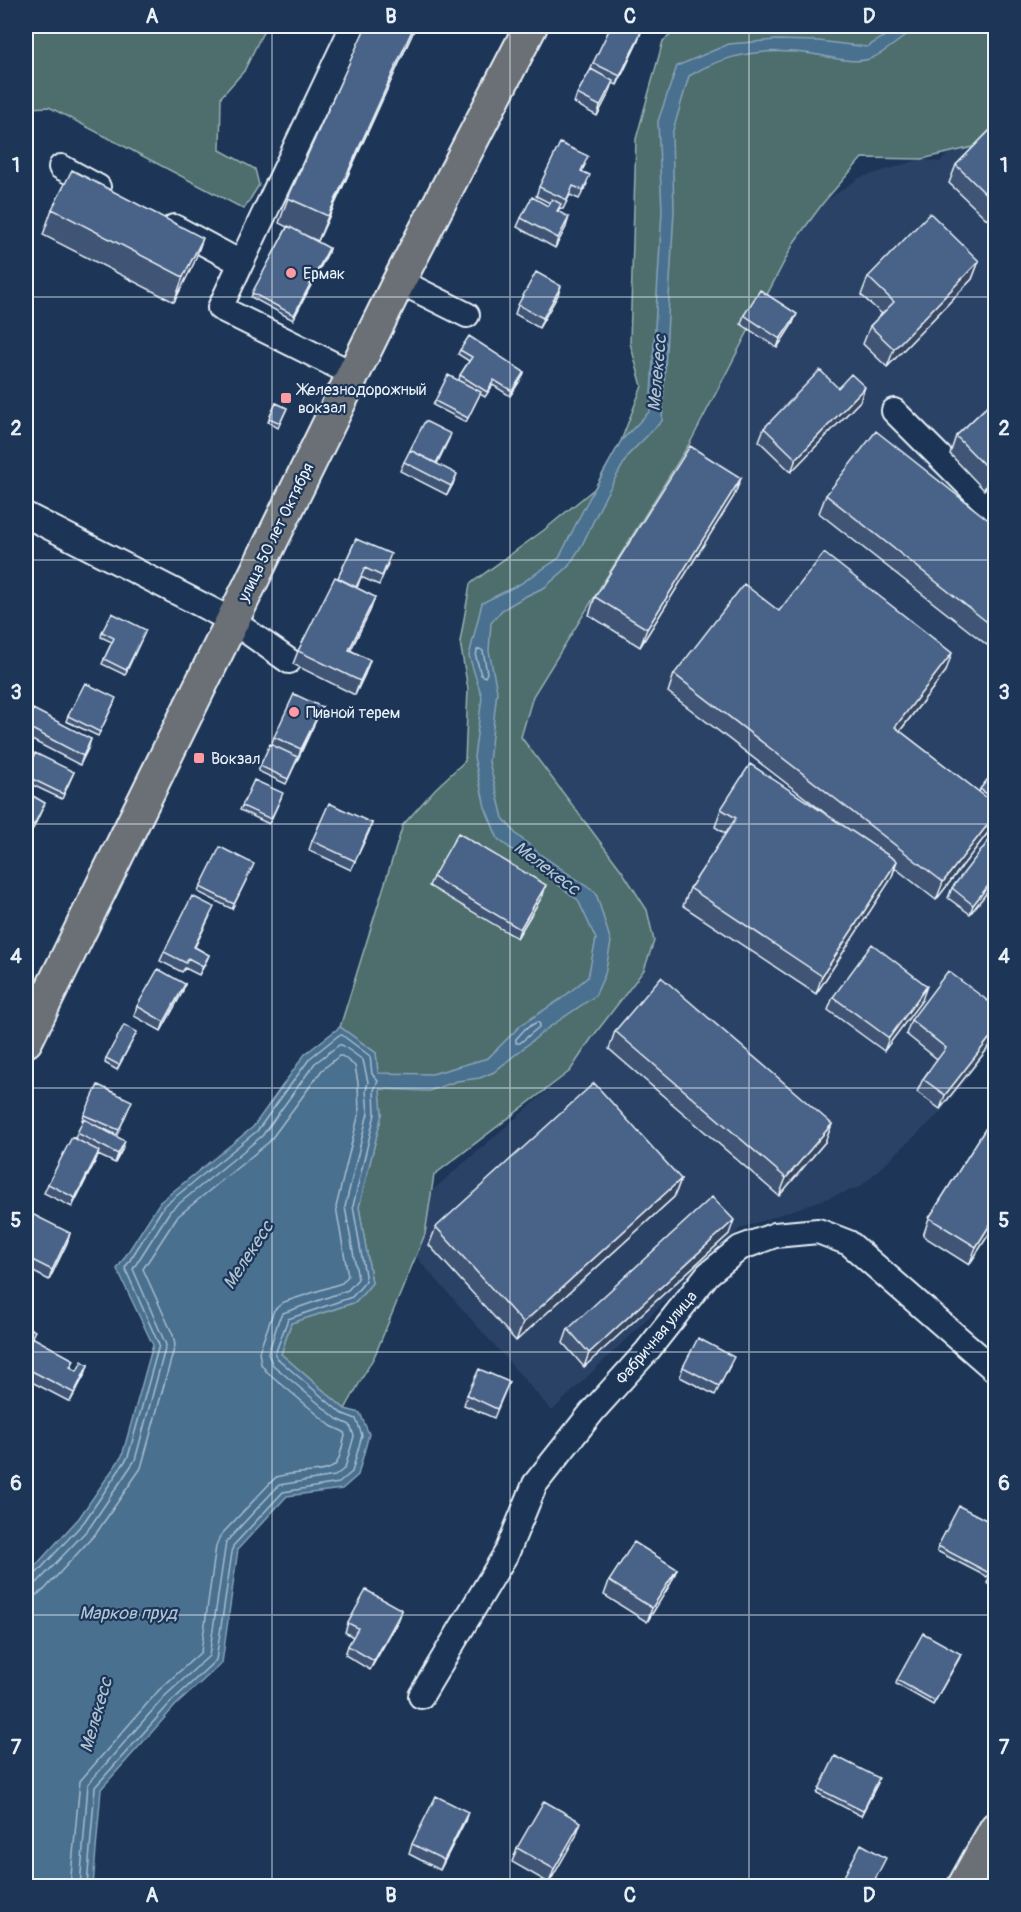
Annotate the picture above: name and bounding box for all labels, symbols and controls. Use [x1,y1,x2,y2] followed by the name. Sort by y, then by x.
[146,4,159,29] text: A
[385,4,397,29] text: B
[624,4,636,29] text: C
[863,4,876,29] text: D
[12,153,20,178] text: 1
[1000,153,1008,178] text: 1
[303,264,345,284] place label: Ермак
[284,266,298,280] marker: Ермак
[643,333,672,412] water label: Мелекесс
[295,380,427,418] place label: Железнодорожный вокзал
[279,391,293,405] marker: Железнодорожный вокзал
[10,416,22,441] text: 2
[998,416,1010,441] text: 2
[233,460,318,606] street label: улица 50 лет Октября
[10,680,22,705] text: 3
[998,680,1010,705] text: 3
[306,703,400,723] place label: Пивной терем
[287,705,301,719] marker: Пивной терем
[211,749,260,769] place label: Вокзал
[192,751,206,765] marker: Вокзал
[509,836,585,901] water label: Мелекесс
[10,944,22,969] text: 4
[998,944,1010,969] text: 4
[11,1208,22,1233] text: 5
[999,1208,1010,1233] text: 5
[218,1216,279,1294] water label: Мелекесс
[612,1287,702,1388] street label: Фабричная улица
[10,1471,22,1496] text: 6
[998,1471,1010,1496] text: 6
[79,1602,179,1625] water label: Марков пруд
[75,1674,118,1755] water label: Мелекесс
[11,1735,22,1760] text: 7
[999,1735,1010,1760] text: 7
[146,1883,159,1908] text: A
[385,1883,397,1908] text: B
[624,1883,636,1908] text: C
[863,1883,876,1908] text: D

